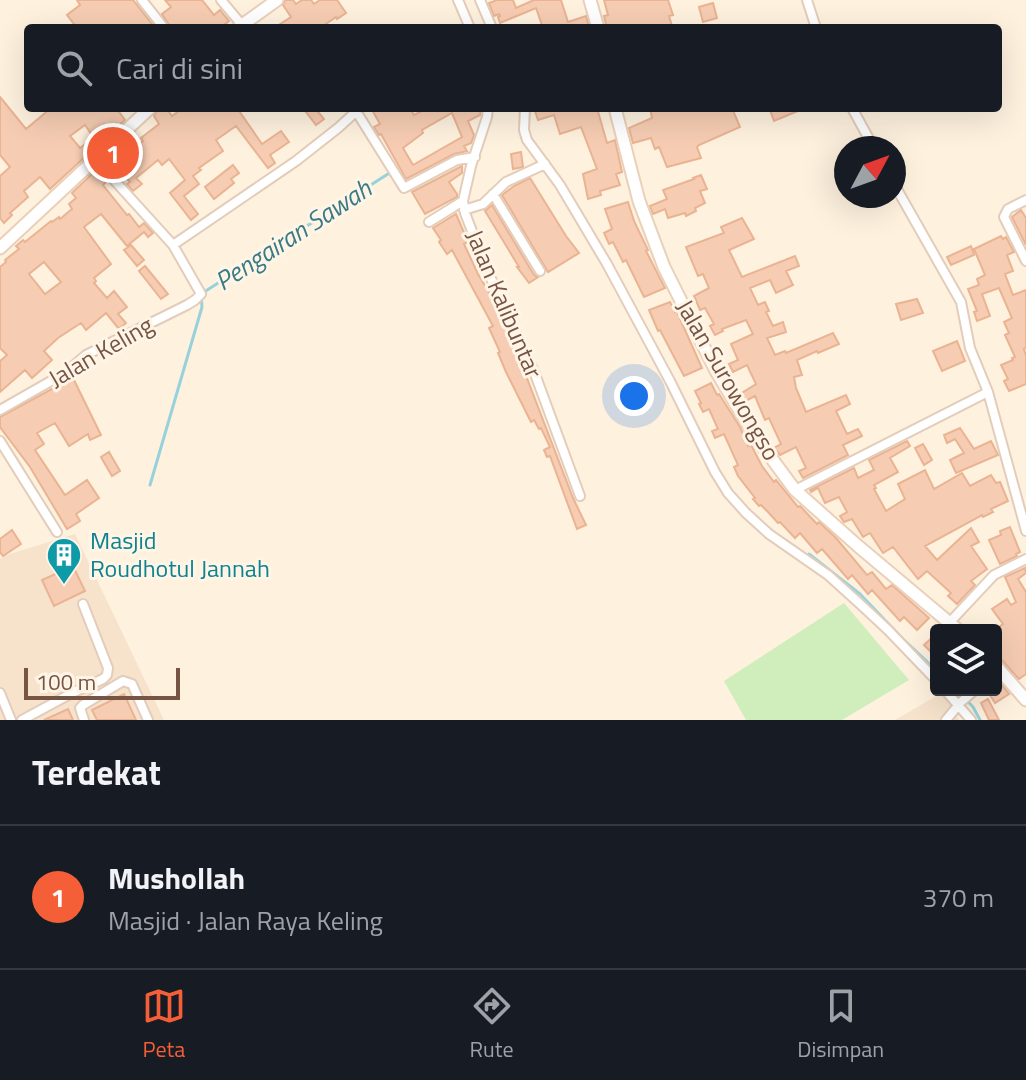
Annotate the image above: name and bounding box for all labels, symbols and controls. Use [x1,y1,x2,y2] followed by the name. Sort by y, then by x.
[24,24,1002,112] search box
[116,45,243,91] text: Cari di sini
[52,46,96,90] icon: search
[87,123,139,183] pin: 1
[834,136,906,208] north arrow
[207,169,380,300] water label: Pengairan Sawah
[457,224,552,383] street label: Jalan Kalibuntar
[668,292,790,467] street label: Jalan Surowongso
[41,307,160,396] street label: Jalan Keling
[614,376,654,416] your location
[90,522,270,586] place label: Masjid Roudhotul Jannah
[45,536,83,586] building icon: Masjid Roudhotul Jannah
[930,624,1002,696] map controls
[930,624,1002,696] button: layers
[24,664,180,700] scale bar
[36,665,96,699] text: 100 m
[32,746,161,798] text: Terdekat
[108,855,245,901] text: Mushollah
[51,878,65,917] text: 1
[923,878,994,917] text: 370 m
[108,901,383,940] text: Masjid · Jalan Raya Keling
[142,984,186,1066] tab: Peta
[470,984,514,1066] tab: Rute
[797,984,884,1066] tab: Disimpan

